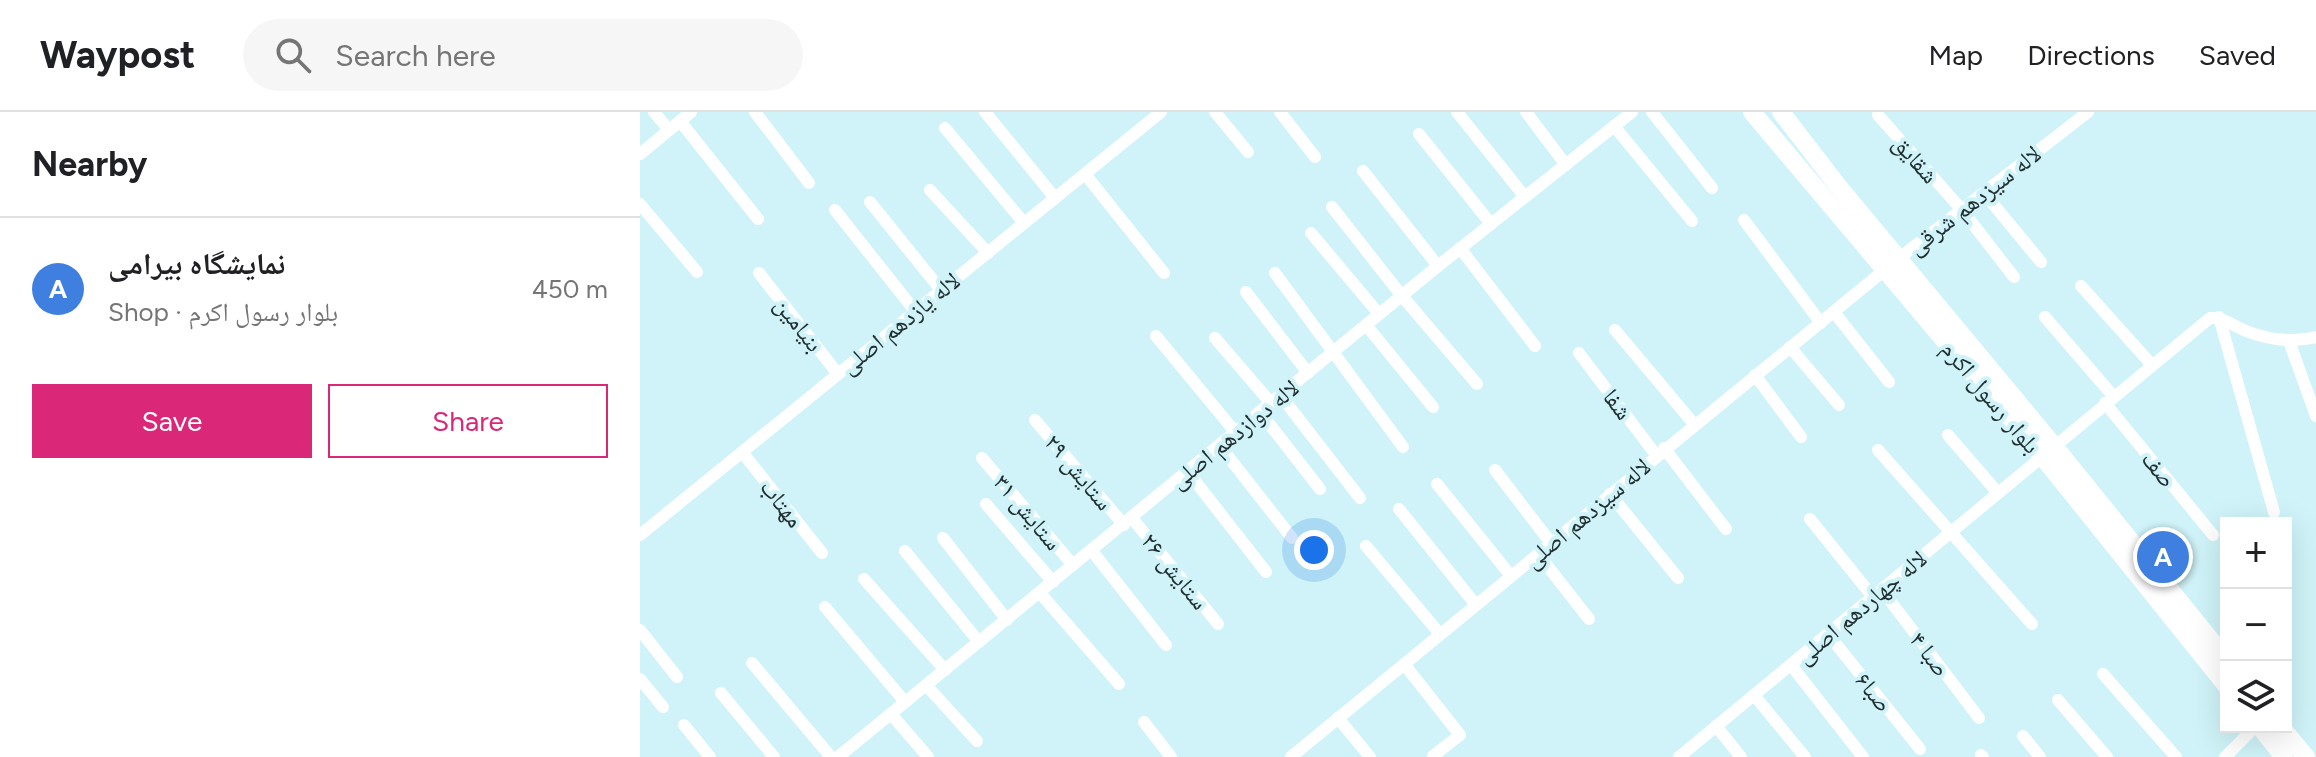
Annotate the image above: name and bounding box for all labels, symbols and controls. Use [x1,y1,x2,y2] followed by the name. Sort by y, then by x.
[243,19,803,91] search box
[40,32,195,78] text: Waypost
[271,33,315,77] icon: search
[335,37,496,74] text: Search here
[1929,38,1983,72] text: Map
[2027,38,2155,72] text: Directions
[2199,38,2276,72] text: Saved
[1887,129,1945,189] street label: شقایق
[1902,139,2048,263] street label: لاله سیزدهم شرقی
[32,144,147,185] text: Nearby
[108,245,285,282] text: نمایشگاه بیرامی
[834,266,967,382] street label: لاله یازدهم اصلی
[49,273,67,305] text: A
[532,273,608,305] text: 450 m
[769,291,829,357] street label: بنیامین
[108,296,338,328] text: Shop · بلوار رسول اکرم
[1934,335,2047,461] street label: بلوار رسول اکرم
[1163,373,1306,497] street label: لاله دوازدهم اصلی
[1597,383,1639,425] street label: شفا
[32,384,312,458] button: Save
[328,384,608,458] button: Share
[1039,428,1119,516] street label: ستایش ۲۹
[2136,445,2182,493] street label: صف
[1518,452,1657,576] street label: لاله سیزدهم اصلی
[988,468,1068,556] street label: ستایش ۳۱
[754,473,810,533] street label: مهتاب
[2220,517,2292,733] map controls
[2220,517,2292,589] button: +
[1135,527,1215,615] street label: ستایش ۲۶
[2137,527,2189,587] pin: A
[1294,530,1334,570] your location
[1790,544,1934,672] street label: لاله چهاردهم اصلی
[2220,589,2292,661] button: −
[1904,626,1956,682] street label: صبا ۴
[2220,661,2292,733] button: layers
[1849,666,1899,718] street label: صبا۶

